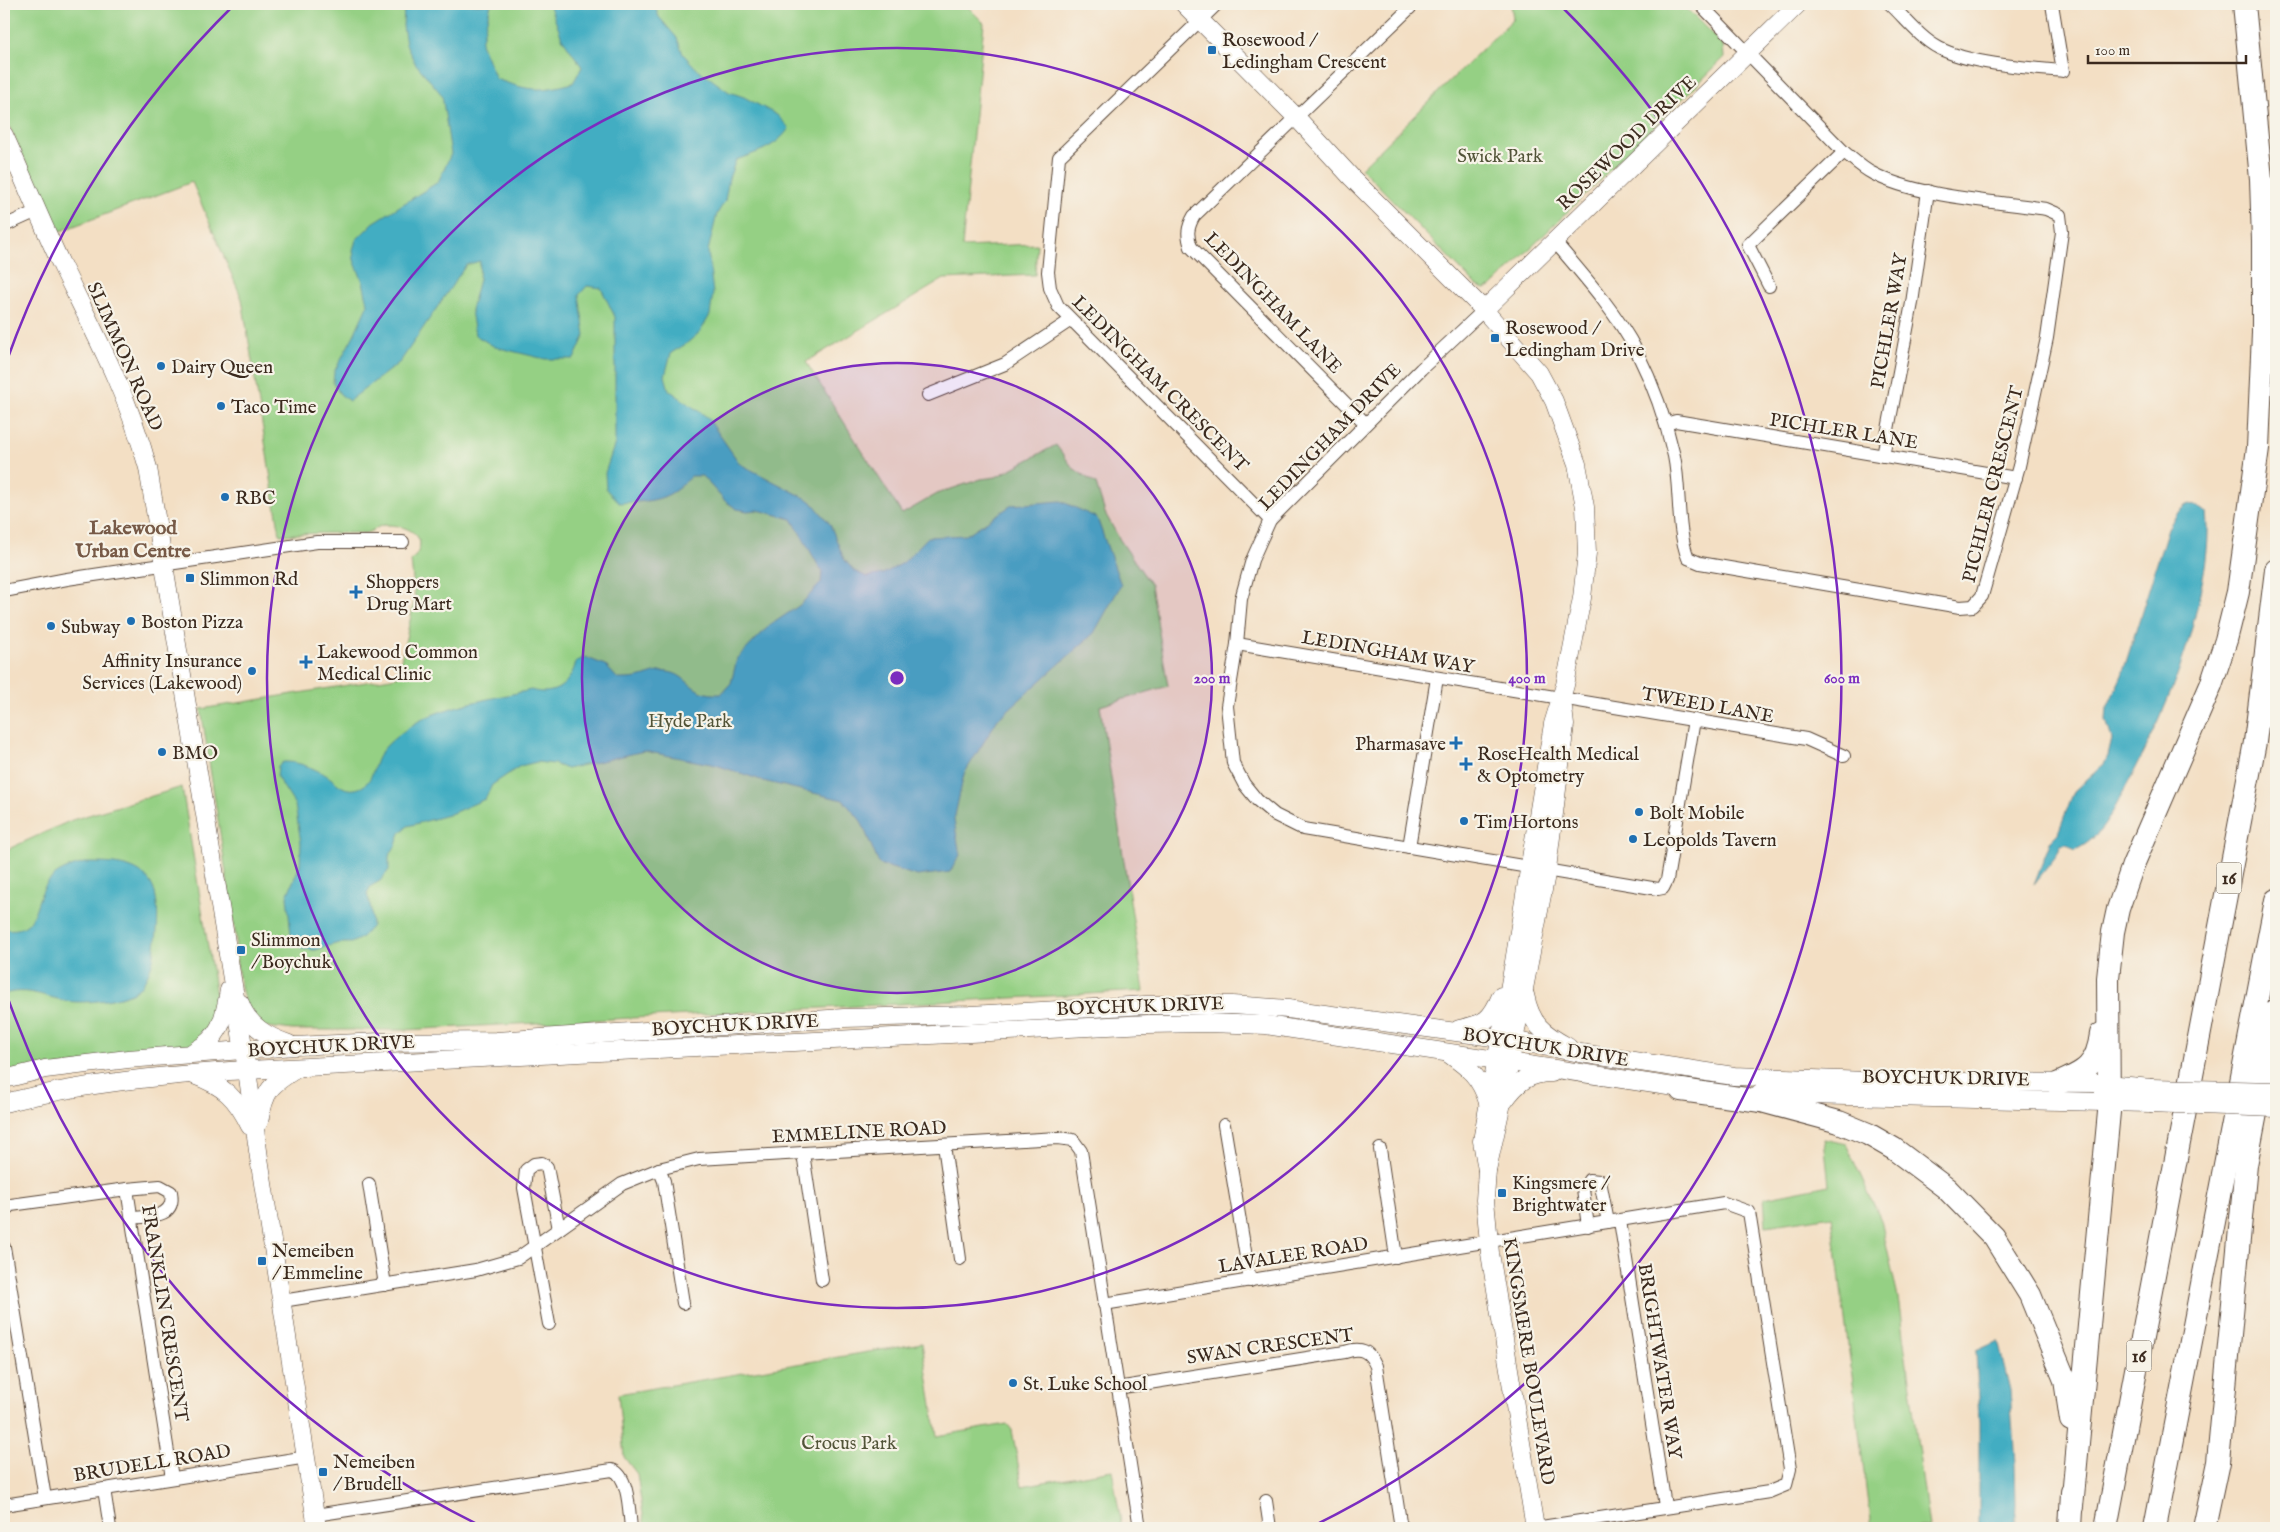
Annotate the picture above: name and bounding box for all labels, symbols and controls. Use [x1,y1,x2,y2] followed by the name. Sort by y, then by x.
[1222,29,1387,75] place label: Rosewood / Ledingham Crescent
[2088,32,2245,64] scale bar
[2095,41,2131,60] text: 100 m
[1206,44,1218,56] marker: Rosewood / Ledingham Crescent
[1553,71,1702,216] street label: ROSEWOOD DRIVE
[1457,145,1544,169] park label: Swick Park
[1199,227,1347,379] street label: LEDINGHAM LANE
[1866,251,1914,391] street label: PICHLER WAY
[81,279,168,435] street label: SLIMMON ROAD
[1066,291,1253,478] street label: LEDINGHAM CRESCENT
[1505,317,1645,363] place label: Rosewood / Ledingham Drive
[1489,332,1501,344] marker: Rosewood / Ledingham Drive
[171,356,273,380] place label: Dairy Queen
[1254,359,1407,516] street label: LEDINGHAM DRIVE
[155,360,167,372] marker: Dairy Queen
[1958,383,2030,585] street label: PICHLER CRESCENT
[231,396,317,420] place label: Taco Time
[215,400,227,412] marker: Taco Time
[1768,408,1920,456] street label: PICHLER LANE
[235,487,276,511] place label: RBC
[219,491,231,503] marker: RBC
[74,516,192,564] district label: Lakewood Urban Centre
[200,568,299,592] place label: Slimmon Rd
[366,571,453,617] place label: Shoppers Drug Mart
[184,572,196,584] marker: Slimmon Rd
[350,586,362,598] marker: Shoppers Drug Mart
[141,611,244,635] place label: Boston Pizza
[125,615,137,627] marker: Boston Pizza
[61,616,121,640] place label: Subway
[45,620,57,632] marker: Subway
[1299,626,1477,680] street label: LEDINGHAM WAY
[317,641,478,687] place label: Lakewood Common Medical Clinic
[82,650,242,696] place label: Affinity Insurance Services (Lakewood)
[299,655,313,669] marker: Lakewood Common Medical Clinic
[246,665,258,677] marker: Affinity Insurance Services (Lakewood)
[888,669,906,687] centre of rings
[1194,669,1231,688] text: 200 m
[1509,669,1546,688] text: 400 m
[1824,669,1860,688] text: 600 m
[1640,683,1776,729] street label: TWEED LANE
[648,710,733,734] park label: Hyde Park
[1355,733,1446,757] place label: Pharmasave
[1450,737,1462,749] marker: Pharmasave
[172,742,218,766] place label: BMO
[1477,743,1640,789] place label: RoseHealth Medical & Optometry
[156,746,168,758] marker: BMO
[1459,757,1473,771] marker: RoseHealth Medical & Optometry
[1649,802,1745,826] place label: Bolt Mobile
[1633,806,1645,818] marker: Bolt Mobile
[1474,811,1578,835] place label: Tim Hortons
[1458,815,1470,827] marker: Tim Hortons
[1643,829,1777,853] place label: Leopolds Tavern
[1627,833,1639,845] marker: Leopolds Tavern
[2216,862,2242,894] road number: 16
[251,929,332,975] place label: Slimmon / Boychuk
[235,944,247,956] marker: Slimmon / Boychuk
[1056,992,1224,1022] street label: BOYCHUK DRIVE
[651,1010,819,1042] street label: BOYCHUK DRIVE
[1461,1023,1630,1073] street label: BOYCHUK DRIVE
[247,1031,415,1063] street label: BOYCHUK DRIVE
[1862,1066,2030,1092] street label: BOYCHUK DRIVE
[771,1116,947,1150] street label: EMMELINE ROAD
[1512,1172,1611,1218] place label: Kingsmere / Brightwater
[1496,1187,1508,1199] marker: Kingsmere / Brightwater
[135,1203,193,1424] street label: FRANKLIN CRESCENT
[1217,1232,1370,1280] street label: LAVALEE ROAD
[1497,1236,1559,1487] street label: KINGSMERE BOULEVARD
[272,1240,363,1286] place label: Nemeiben / Emmeline
[256,1255,268,1267] marker: Nemeiben / Emmeline
[1632,1262,1687,1462] street label: BRIGHTWATER WAY
[1185,1323,1355,1371] street label: SWAN CRESCENT
[2126,1340,2152,1372] road number: 16
[1023,1373,1148,1397] place label: St. Luke School
[1007,1377,1019,1389] marker: St. Luke School
[801,1432,898,1456] park label: Crocus Park
[72,1440,233,1488] street label: BRUDELL ROAD
[333,1451,415,1497] place label: Nemeiben / Brudell
[317,1466,329,1478] marker: Nemeiben / Brudell

